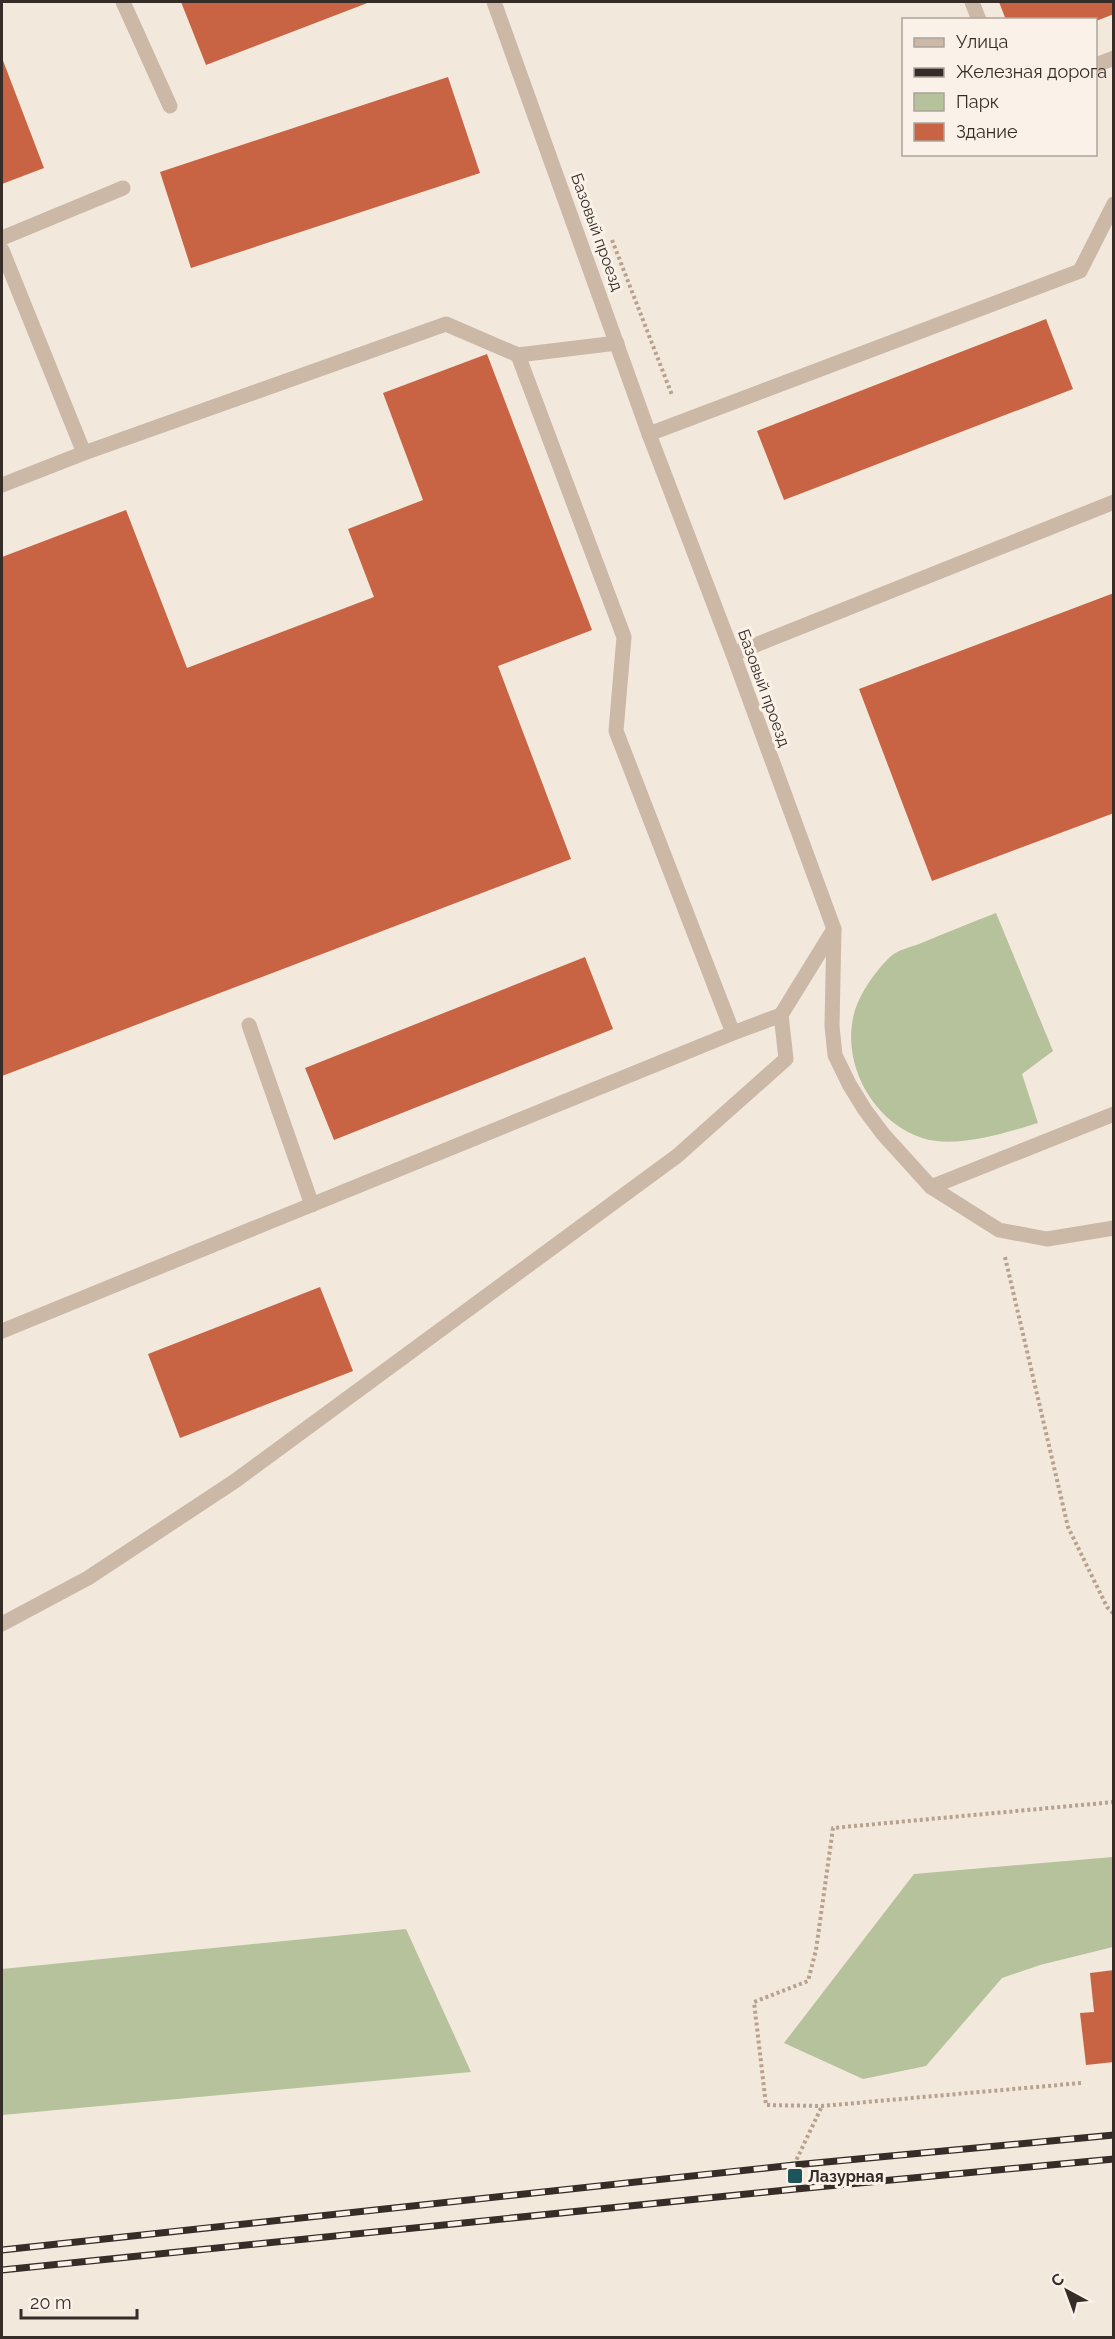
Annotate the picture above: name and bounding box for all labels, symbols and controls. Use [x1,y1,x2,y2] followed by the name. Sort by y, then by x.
[902,18,1097,156] legend
[956,31,1008,52] text: Улица
[956,61,1107,82] text: Железная дорога
[956,91,999,112] text: Парк
[956,121,1018,142] text: Здание
[567,171,627,293] street label: Базовый проезд
[734,627,794,749] street label: Базовый проезд
[786,2167,804,2185] marker: Лазурная
[808,2167,884,2186] place label: Лазурная
[1037,2261,1097,2321] north arrow
[1047,2269,1068,2291] text: С
[21,2282,136,2320] scale bar
[30,2292,72,2313] text: 20 m

